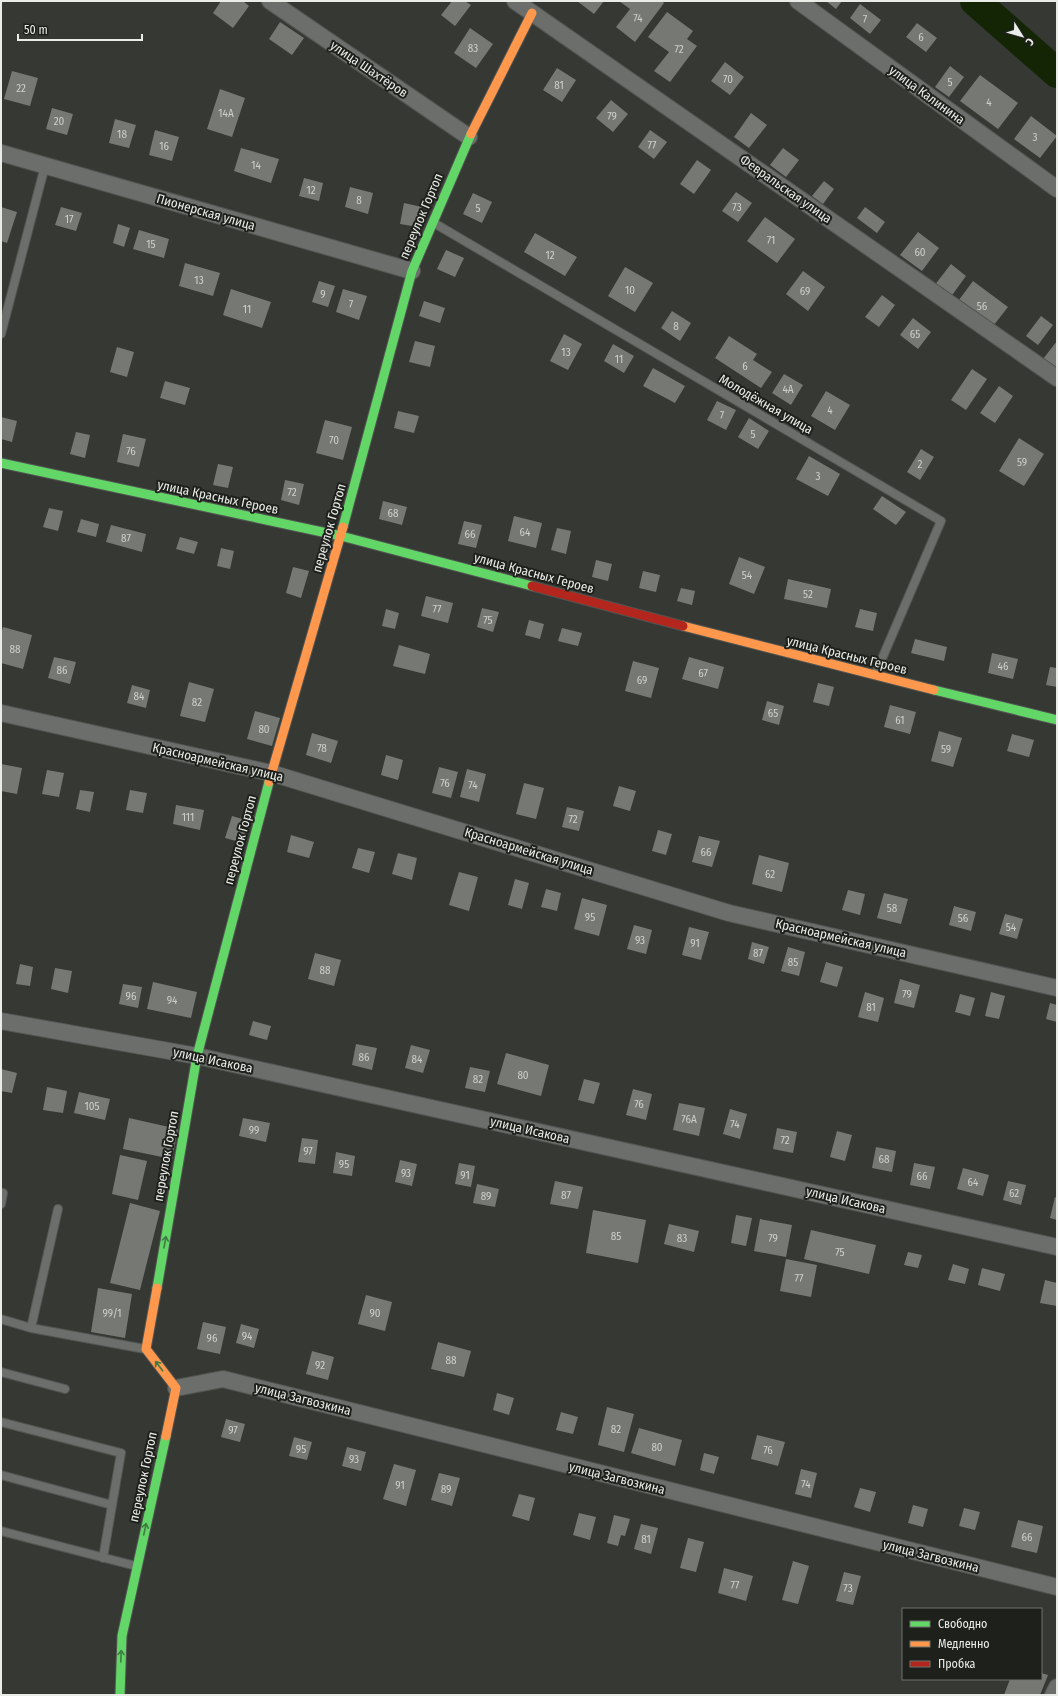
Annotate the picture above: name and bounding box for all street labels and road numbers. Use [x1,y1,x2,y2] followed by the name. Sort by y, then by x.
[327,38,411,100] street label: улица Шахтёров
[886,63,968,127] street label: улица Калинина
[737,152,835,226] street label: Февральская улица
[396,171,446,261] street label: переулок Гортоп
[155,191,257,233] street label: Пионерская улица
[716,371,816,437] street label: Молодёжная улица
[156,477,280,517] street label: улица Красных Героев
[309,482,349,574] street label: переулок Гортоп
[472,550,596,596] street label: улица Красных Героев
[785,633,909,677] street label: улица Красных Героев
[151,740,285,784] street label: Красноармейская улица
[221,794,259,886] street label: переулок Гортоп
[463,824,595,878] street label: Красноармейская улица
[774,916,908,960] street label: Красноармейская улица
[172,1044,254,1076] street label: улица Исакова
[151,1110,181,1202] street label: переулок Гортоп
[489,1114,571,1146] street label: улица Исакова
[805,1184,887,1216] street label: улица Исакова
[253,1380,353,1418] street label: улица Загвозкина
[126,1431,160,1523] street label: переулок Гортоп
[567,1459,667,1497] street label: улица Загвозкина
[881,1537,981,1575] street label: улица Загвозкина

